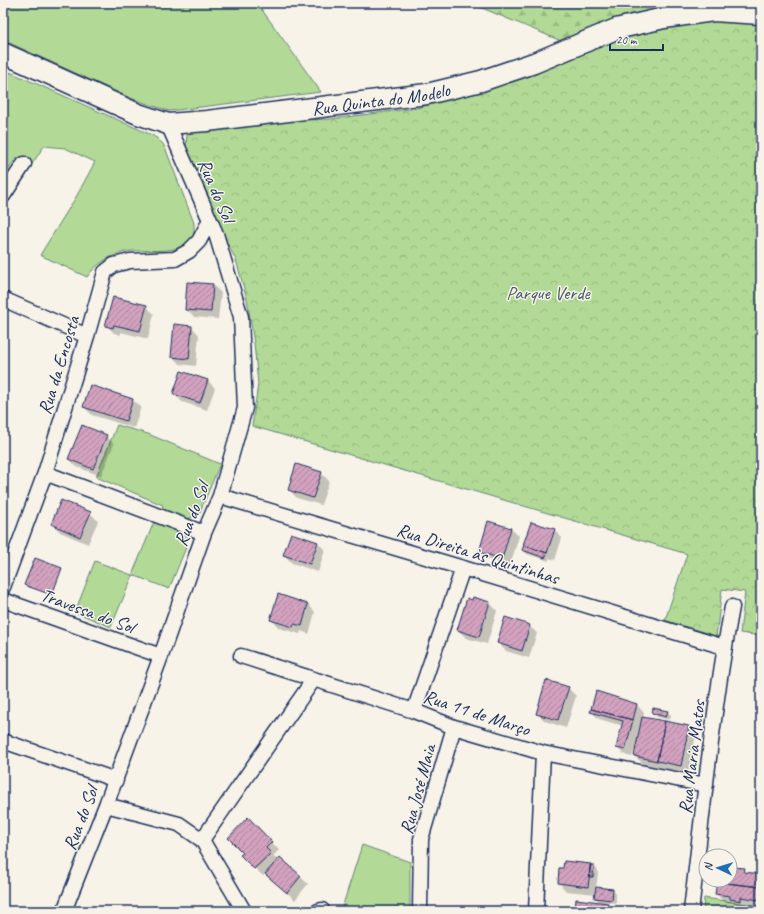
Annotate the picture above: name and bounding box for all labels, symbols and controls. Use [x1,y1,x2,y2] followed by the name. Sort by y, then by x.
[610,26,663,52] scale bar
[616,32,638,48] text: 20 m
[311,78,453,121] street label: Rua Quinta do Modelo
[192,155,242,229] street label: Rua do Sol
[506,281,592,305] park label: Parque Verde
[33,312,86,417] street label: Rua da Encosta
[169,475,216,550] street label: Rua do Sol
[394,518,563,591] street label: Rua Direita às Quintinhas
[38,583,141,640] street label: Travessa do Sol
[420,684,534,742] street label: Rua 11 de Março
[673,698,711,815] street label: Rua Maria Matos
[394,740,442,837] street label: Rua José Maia
[58,779,105,854] street label: Rua do Sol
[698,848,738,888] north arrow
[701,861,715,871] text: N

